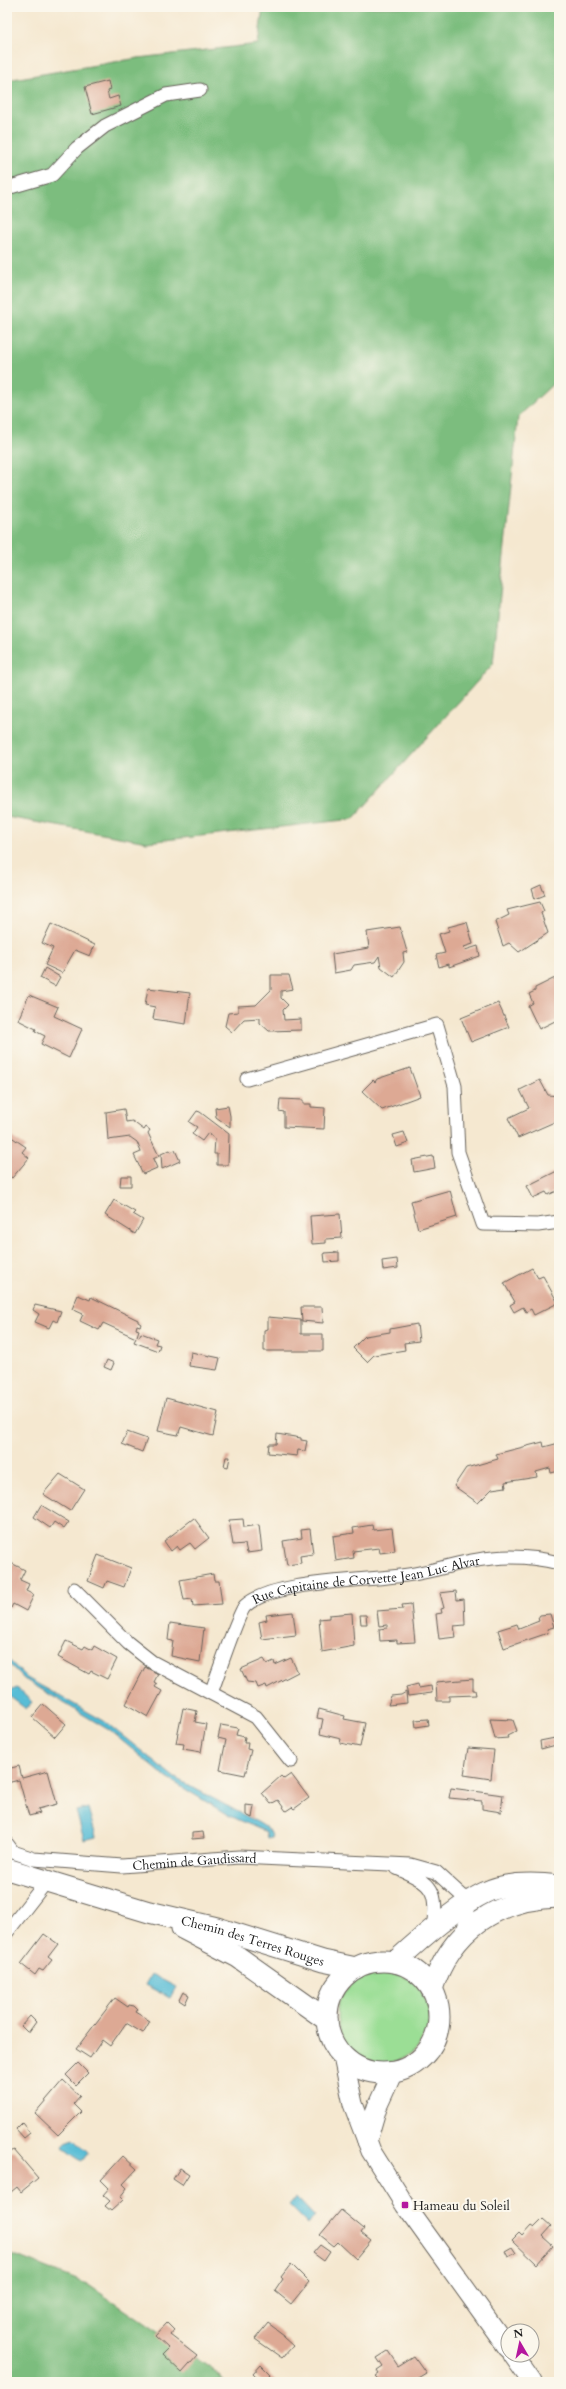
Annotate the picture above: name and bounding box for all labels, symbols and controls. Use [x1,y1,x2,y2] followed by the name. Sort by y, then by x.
[249,1552,481,1609] street label: Rue Capitaine de Corvette Jean Luc Alvar
[132,1849,257,1875] street label: Chemin de Gaudissard
[179,1912,326,1971] street label: Chemin des Terres Rouges
[413,2197,511,2215] place label: Hameau du Soleil
[400,2200,410,2210] marker: Hameau du Soleil
[500,2323,540,2363] north arrow
[513,2325,525,2342] text: N

